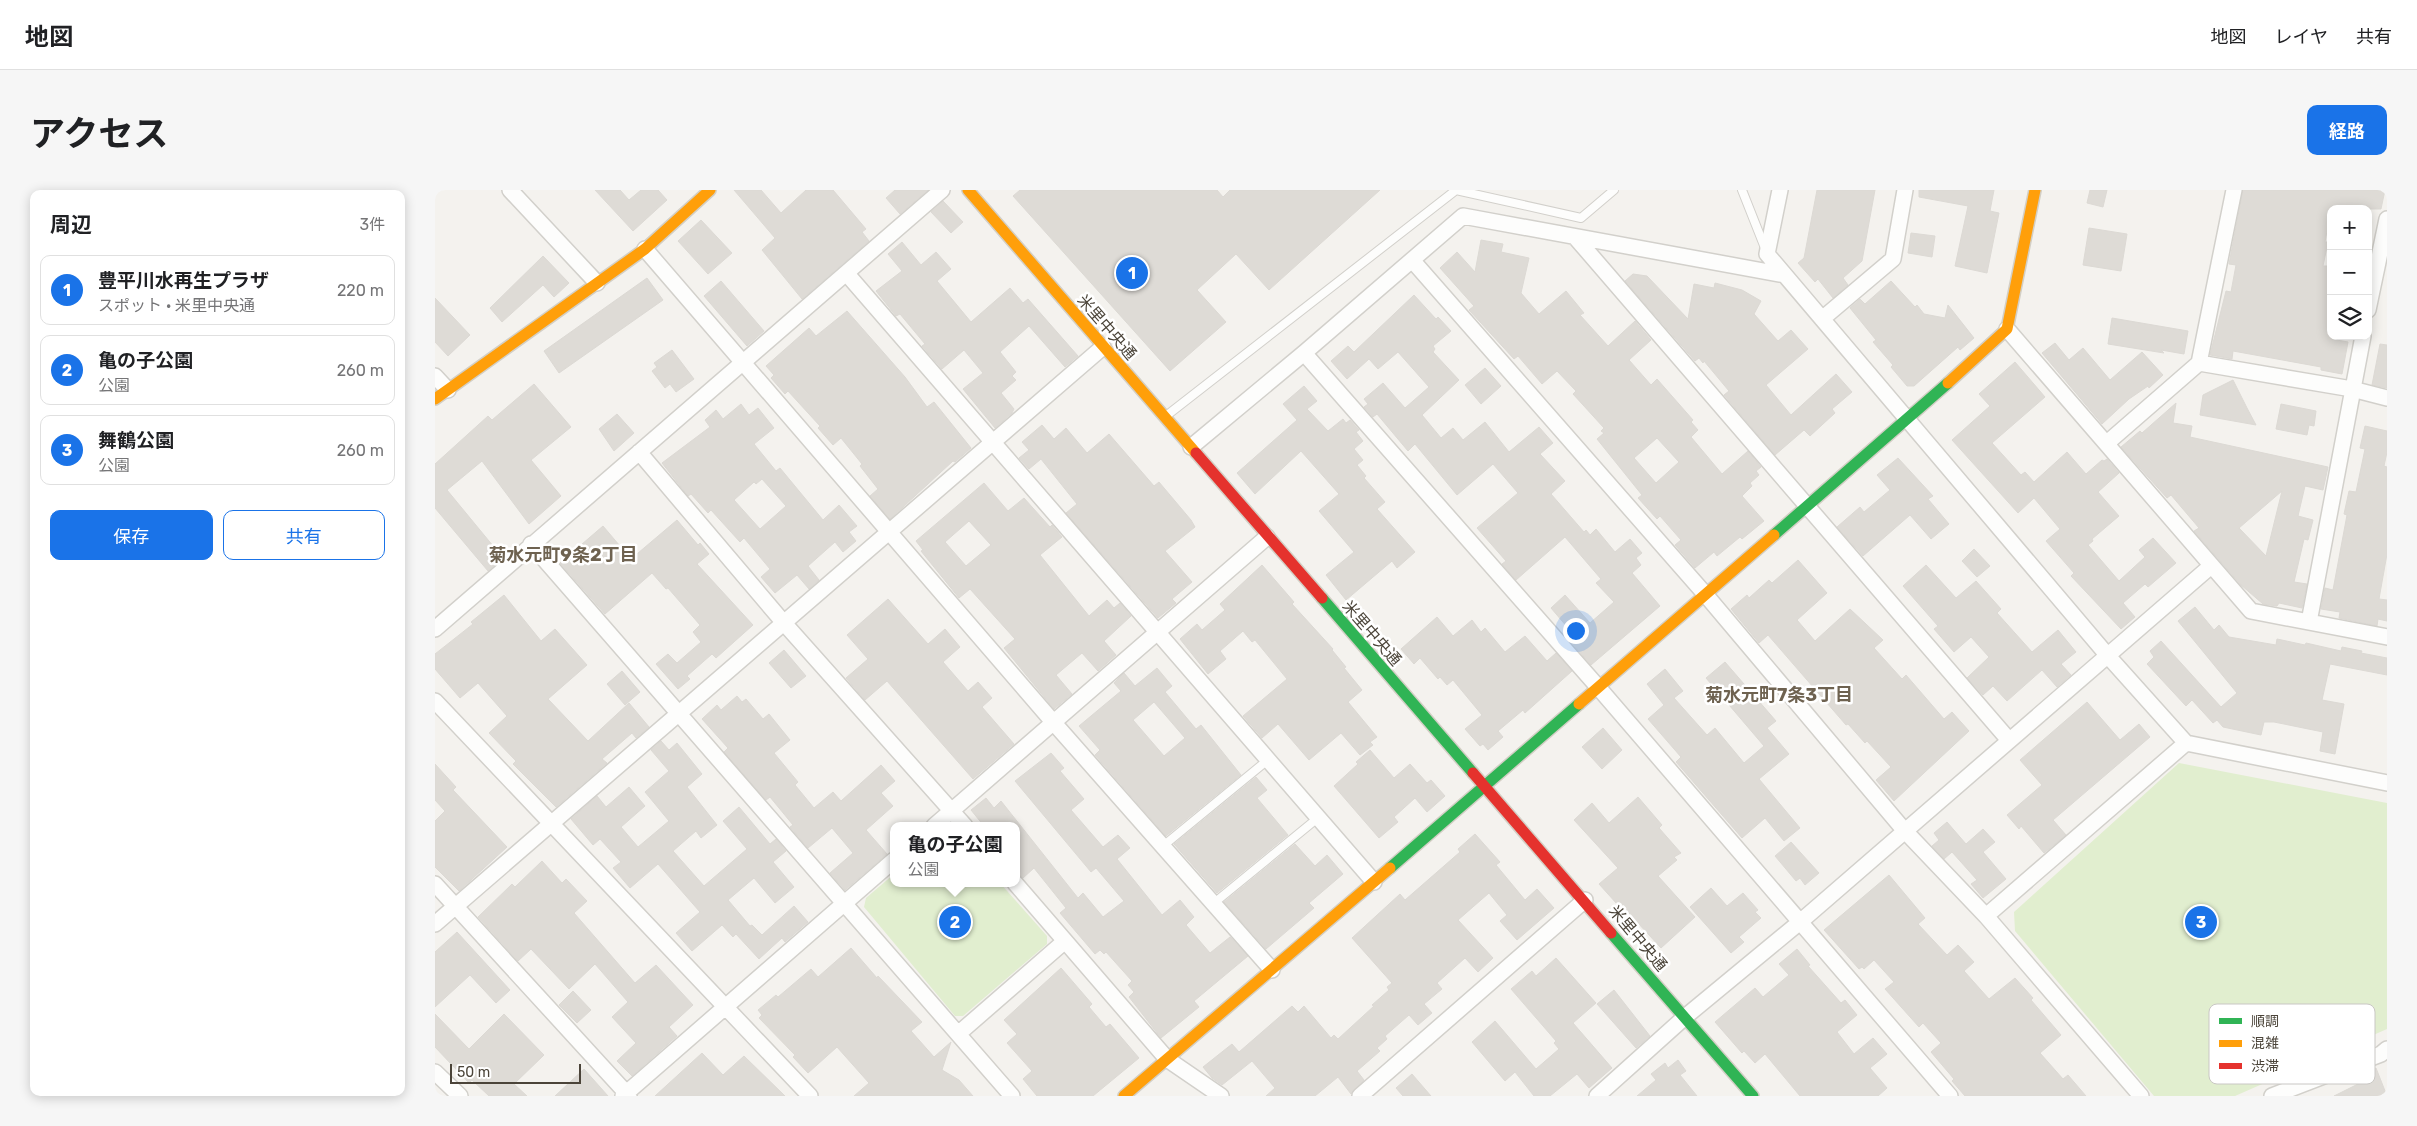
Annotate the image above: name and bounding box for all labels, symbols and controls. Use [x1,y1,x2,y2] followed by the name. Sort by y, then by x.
[25,23,73,51] text: 地図
[2211,26,2247,48] text: 地図
[2275,26,2328,48] text: レイヤ
[2356,26,2392,48] text: 共有
[2307,105,2387,155] button: 経路
[30,113,168,155] text: アクセス
[2327,205,2372,340] map controls
[2327,205,2372,250] button: +
[50,212,92,237] text: 周辺
[359,215,385,234] text: 3件
[2327,250,2372,295] button: −
[1116,254,1148,292] pin: 1
[98,269,269,292] text: 豊平川水再生プラザ
[63,281,71,300] text: 1
[337,281,384,300] text: 220 m
[1074,291,1140,363] street label: 米里中央通
[2327,295,2372,340] button: layers
[98,296,255,315] text: スポット · 米里中央通
[98,349,193,372] text: 亀の子公園
[62,361,72,380] text: 2
[337,361,384,380] text: 260 m
[98,376,130,395] text: 公園
[98,429,174,452] text: 舞鶴公園
[62,441,72,460] text: 3
[337,441,384,460] text: 260 m
[98,456,130,475] text: 公園
[50,510,213,560] button: 保存
[223,510,385,560] button: 共有
[488,544,638,566] district label: 菊水元町9条2丁目
[1339,597,1405,669] street label: 米里中央通
[1563,618,1589,644] your location
[1705,684,1853,706] district label: 菊水元町7条3丁目
[890,822,1020,887] popup
[907,833,1003,856] text: 亀の子公園
[907,860,940,879] text: 公園
[1605,901,1671,975] street label: 米里中央通
[939,903,971,941] pin: 2
[2185,903,2217,941] pin: 3
[2209,1004,2375,1084] legend
[2251,1013,2279,1030] text: 順調
[2251,1035,2279,1052] text: 混雑
[2251,1058,2279,1075] text: 渋滞
[450,1061,581,1084] scale bar
[457,1064,490,1081] text: 50 m

